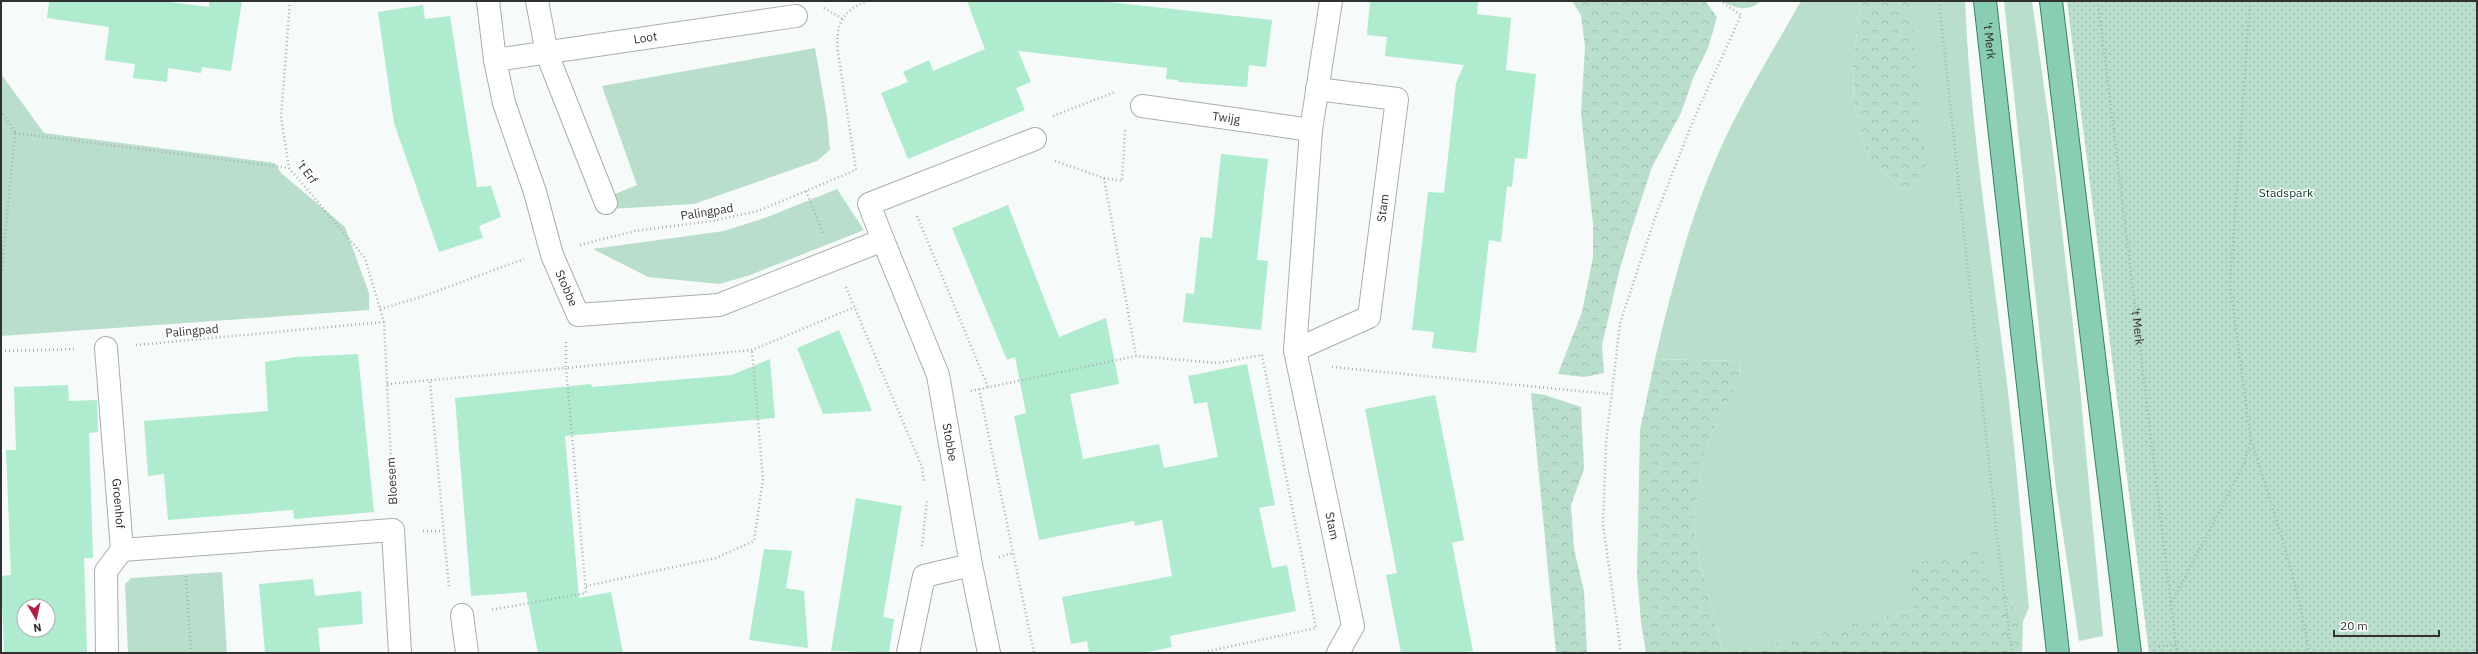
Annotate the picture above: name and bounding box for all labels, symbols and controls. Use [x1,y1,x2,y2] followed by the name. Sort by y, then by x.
[1980,21,2000,61] street label: 't Merk
[633,28,658,47] street label: Loot
[1211,108,1242,127] street label: Twijg
[294,157,321,186] street label: 't Erf
[2259,185,2314,200] park label: Stadspark
[1373,193,1392,223] street label: Stam
[679,200,734,223] street label: Palingpad
[552,267,582,309] street label: Stobbe
[2128,307,2148,347] street label: 't Merk
[165,321,219,340] street label: Palingpad
[939,422,961,463] street label: Stobbe
[383,457,400,505] street label: Bloesem
[109,478,128,529] street label: Groenhof
[1322,511,1343,541] street label: Stam
[16,598,56,638] north arrow
[2334,612,2439,638] scale bar
[2340,618,2368,633] text: 20 m
[33,620,43,635] text: N

